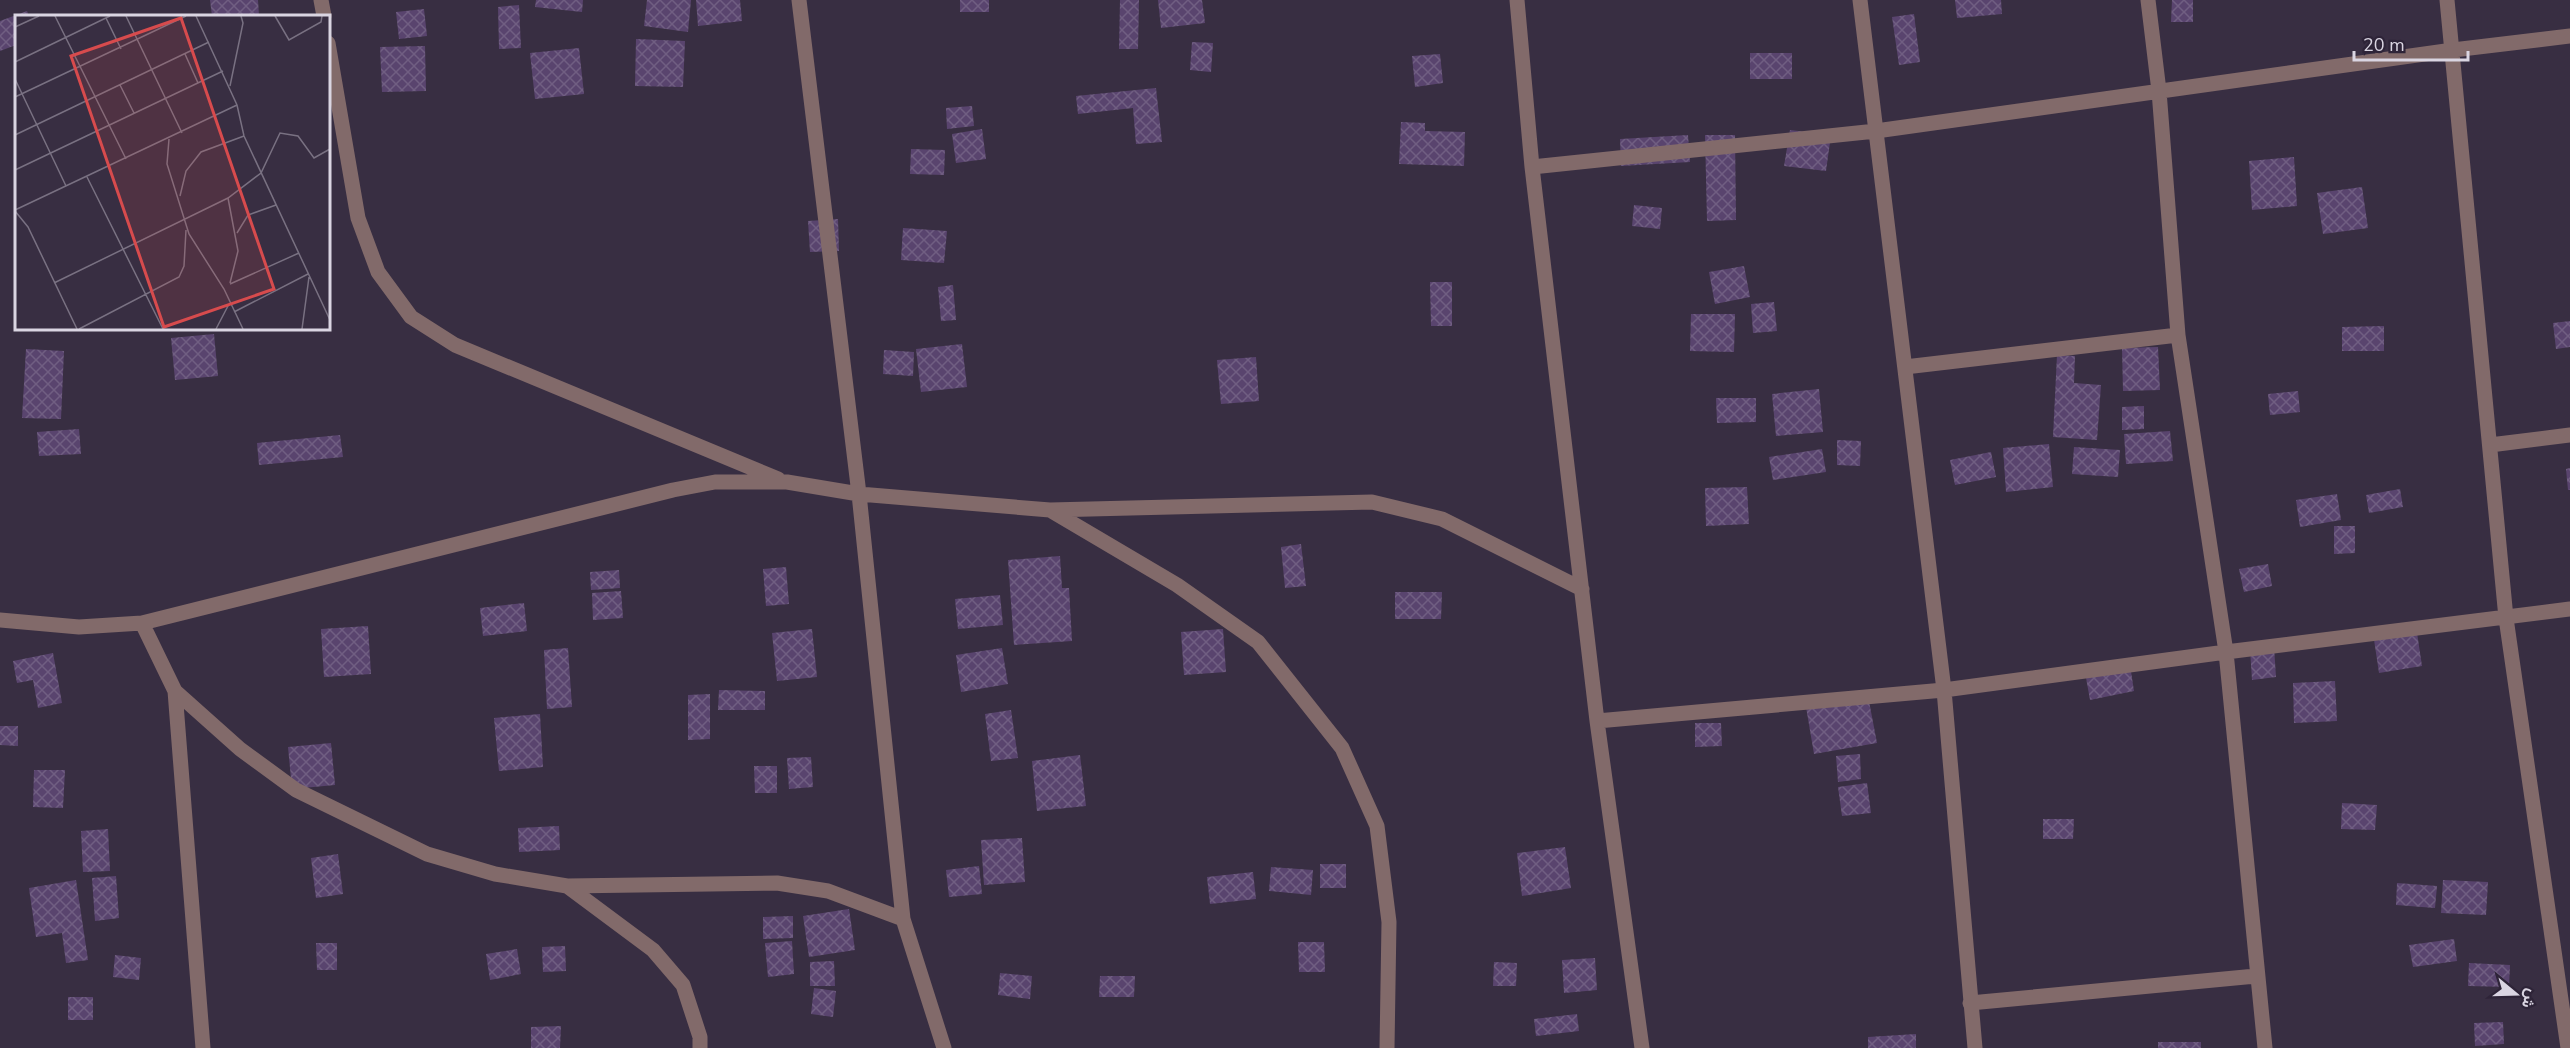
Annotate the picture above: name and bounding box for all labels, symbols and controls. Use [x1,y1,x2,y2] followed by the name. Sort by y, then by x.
[15,15,330,330] inset map
[2354,24,2468,62] scale bar
[2363,33,2405,57] text: 20 m
[2486,964,2546,1024] north arrow
[2516,986,2543,1011] text: ش

